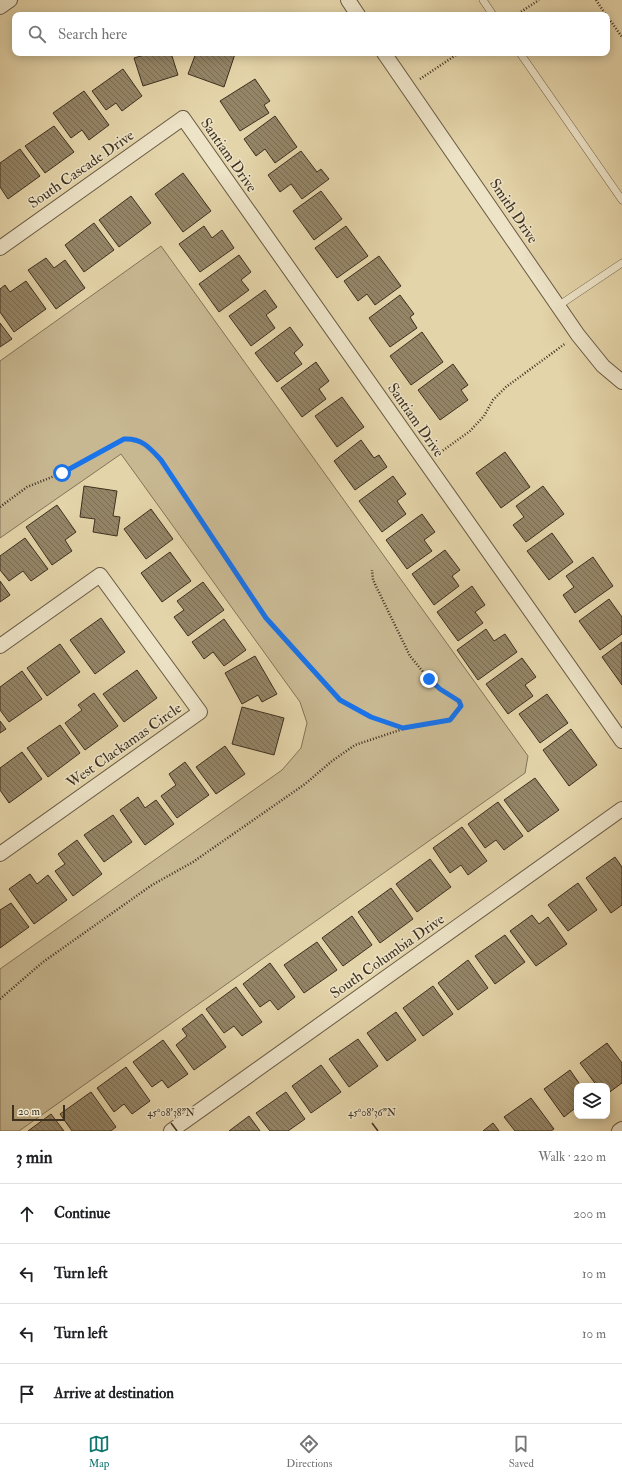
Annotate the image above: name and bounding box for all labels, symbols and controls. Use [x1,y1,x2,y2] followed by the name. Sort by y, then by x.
[12,12,610,56] search box
[26,23,48,45] icon: search
[58,25,127,44] text: Search here
[196,114,261,196] street label: Santiam Drive
[25,126,138,213] street label: South Cascade Drive
[485,175,542,247] street label: Smith Drive
[383,379,448,461] street label: Santiam Drive
[53,464,71,482] route start
[420,670,438,688] route end
[62,699,186,793] street label: West Clackamas Circle
[326,910,448,1003] street label: South Columbia Drive
[574,1083,610,1119] map controls
[574,1083,610,1119] button: layers
[12,1103,65,1122] scale bar
[18,1105,40,1118] text: 20 m
[147,1107,195,1119] text: 45°08'38"N
[348,1107,396,1119] text: 45°08'36"N
[16,1147,53,1168] text: 3 min
[538,1149,606,1165] text: Walk · 220 m
[16,1203,38,1225] icon: ahead
[54,1204,110,1223] text: Continue
[573,1206,606,1222] text: 200 m
[16,1263,38,1285] icon: left
[54,1264,108,1283] text: Turn left
[582,1266,606,1282] text: 10 m
[16,1323,38,1345] icon: left
[54,1324,108,1343] text: Turn left
[582,1326,606,1342] text: 10 m
[16,1383,38,1405] icon: arrive
[54,1384,174,1403] text: Arrive at destination
[88,1433,110,1470] tab: Map
[286,1433,333,1470] tab: Directions
[509,1433,534,1470] tab: Saved

